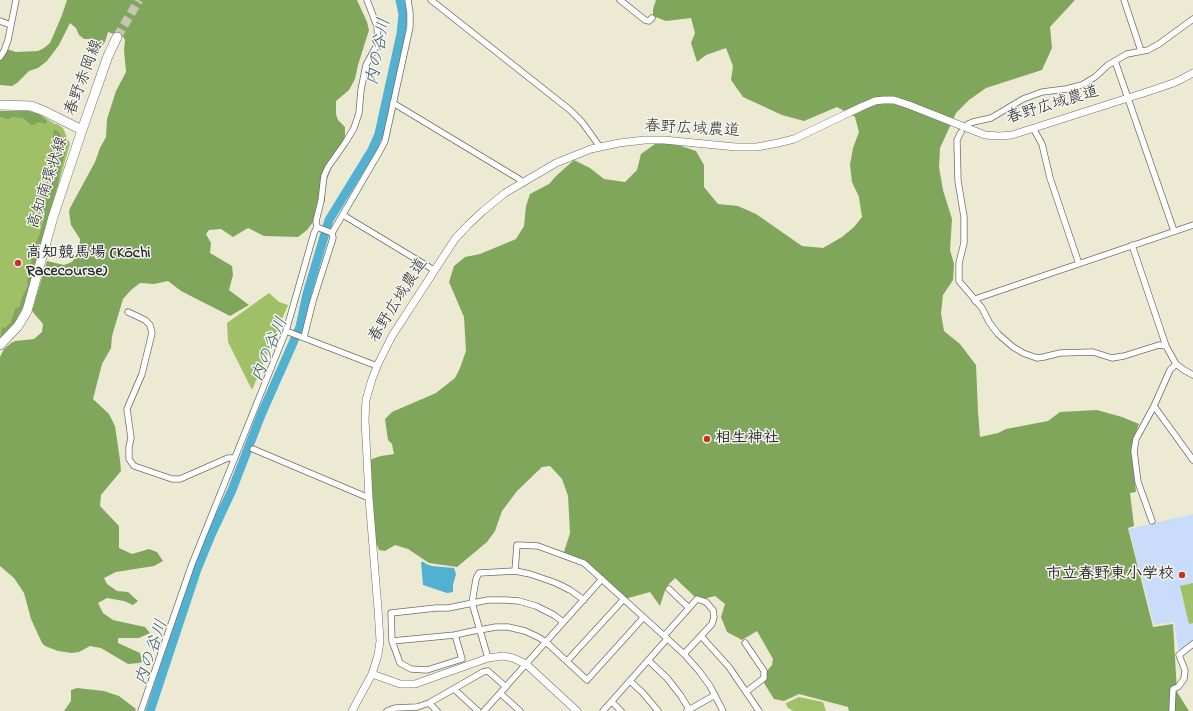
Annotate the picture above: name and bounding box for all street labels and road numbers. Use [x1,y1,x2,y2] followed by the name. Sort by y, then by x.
[62,37,108,119] street label: 春野赤岡線
[1004,83,1102,129] street label: 春野広域農道
[644,118,740,142] street label: 春野広域農道
[25,134,73,232] street label: 高知南環状線
[365,255,433,347] street label: 春野広域農道

